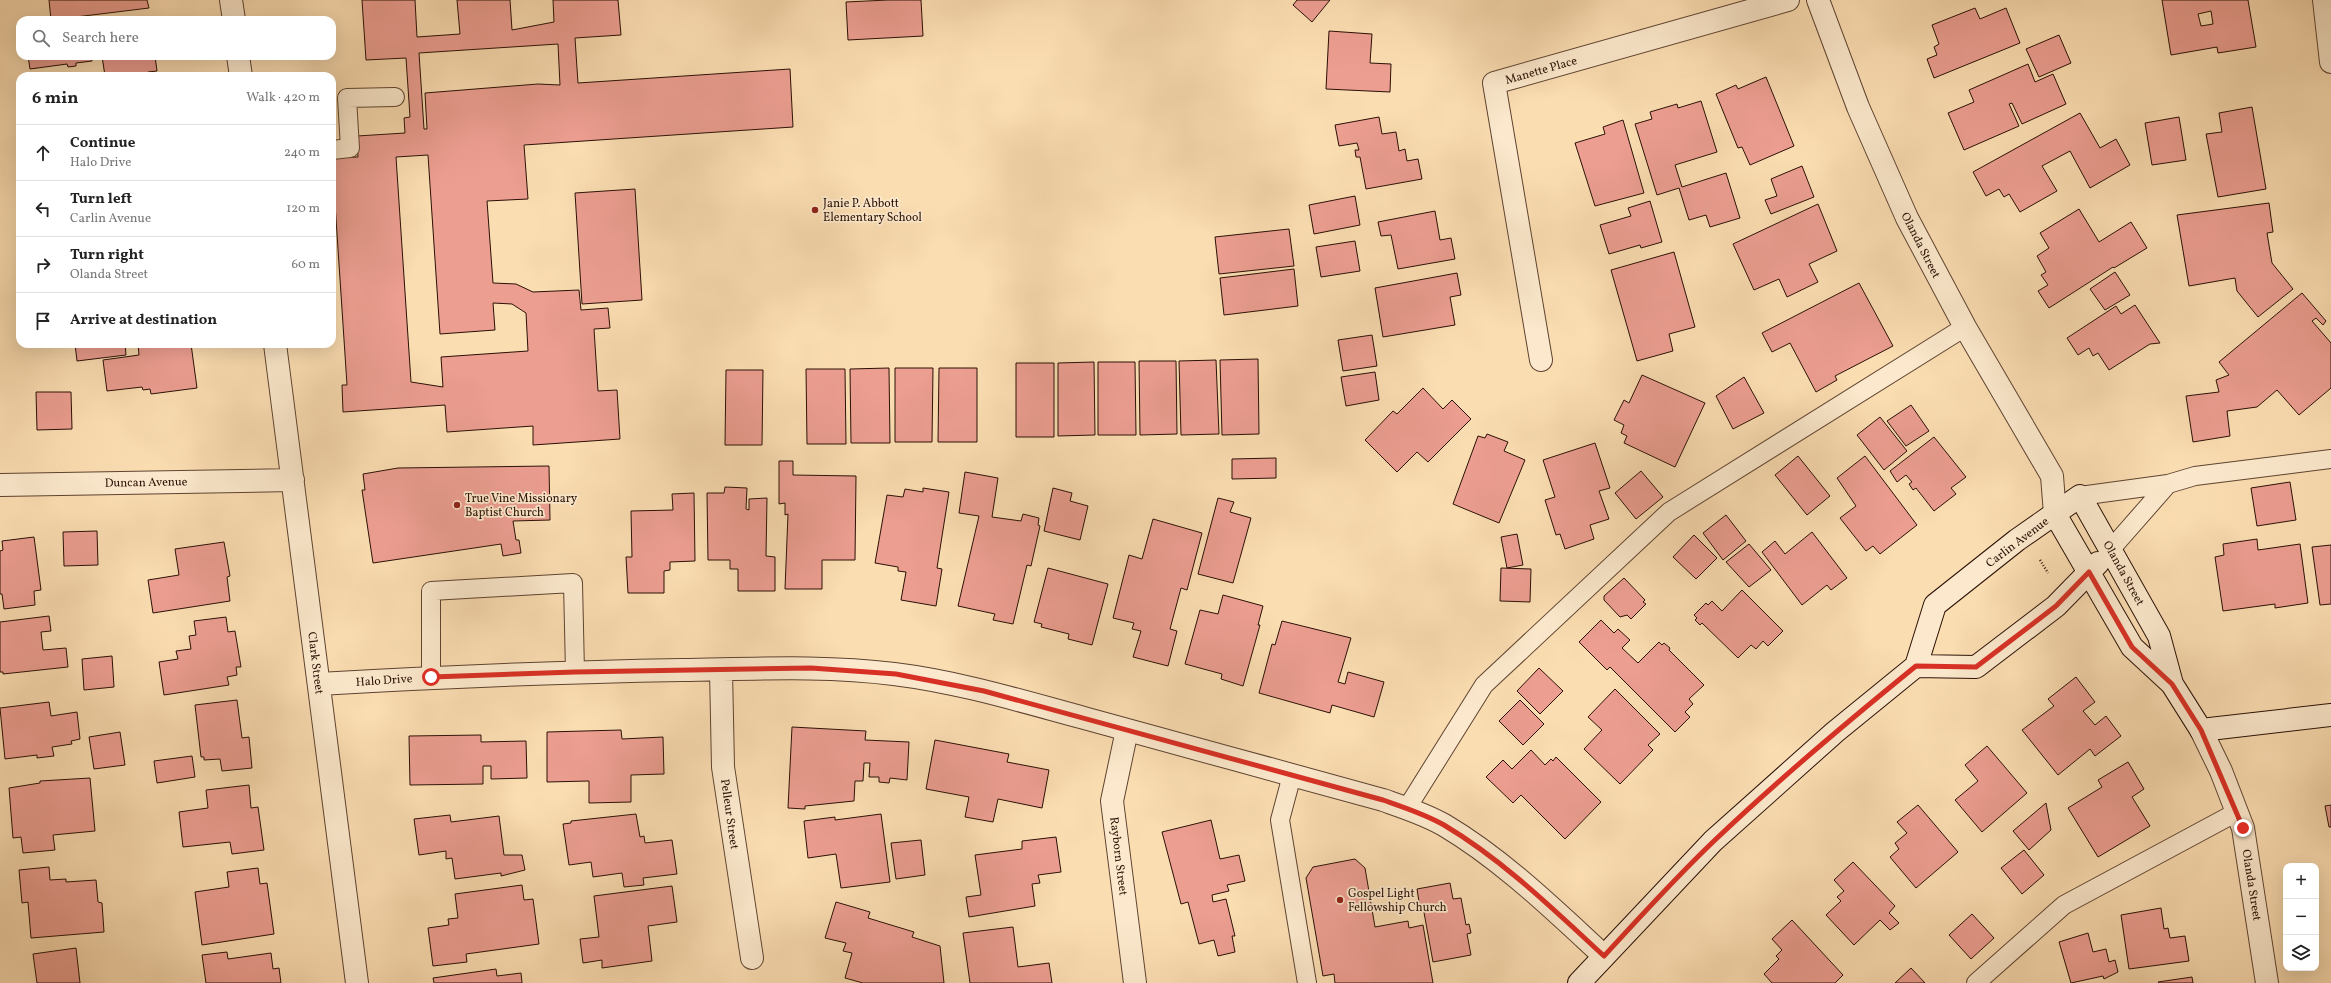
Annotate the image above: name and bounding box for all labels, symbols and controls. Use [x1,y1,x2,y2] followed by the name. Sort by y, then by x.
[16,16,336,60] search box
[30,27,52,49] icon: search
[62,28,139,49] text: Search here
[1504,53,1579,89] street label: Manette Place
[32,87,78,110] text: 6 min
[246,89,320,107] text: Walk · 420 m
[70,133,135,154] text: Continue
[32,142,54,164] icon: ahead
[284,144,320,162] text: 240 m
[70,154,131,172] text: Halo Drive
[70,189,132,210] text: Turn left
[823,196,922,226] place label: Janie P. Abbott Elementary School
[32,198,54,220] icon: left
[286,200,320,218] text: 120 m
[810,205,820,215] marker: Janie P. Abbott Elementary School
[70,210,151,228] text: Carlin Avenue
[1897,210,1944,281] street label: Olanda Street
[70,245,144,266] text: Turn right
[32,254,54,276] icon: right
[292,256,320,274] text: 60 m
[70,266,148,284] text: Olanda Street
[32,310,54,332] icon: arrive
[70,310,217,331] text: Arrive at destination
[104,474,188,492] street label: Duncan Avenue
[465,491,578,521] place label: True Vine Missionary Baptist Church
[452,500,462,510] marker: True Vine Missionary Baptist Church
[1983,514,2053,572] street label: Carlin Avenue
[2099,538,2148,609] street label: Olanda Street
[303,631,327,695] street label: Clark Street
[422,668,440,686] route start
[355,671,413,691] street label: Halo Drive
[716,778,742,850] street label: Pelleur Street
[1105,816,1131,896] street label: Rayborn Street
[2234,819,2252,837] route end
[2237,848,2265,922] street label: Olanda Street
[2283,863,2319,971] map controls
[2283,863,2319,899] button: +
[1348,886,1447,916] place label: Gospel Light Fellowship Church
[1335,895,1345,905] marker: Gospel Light Fellowship Church
[2283,899,2319,935] button: −
[2283,935,2319,971] button: layers

